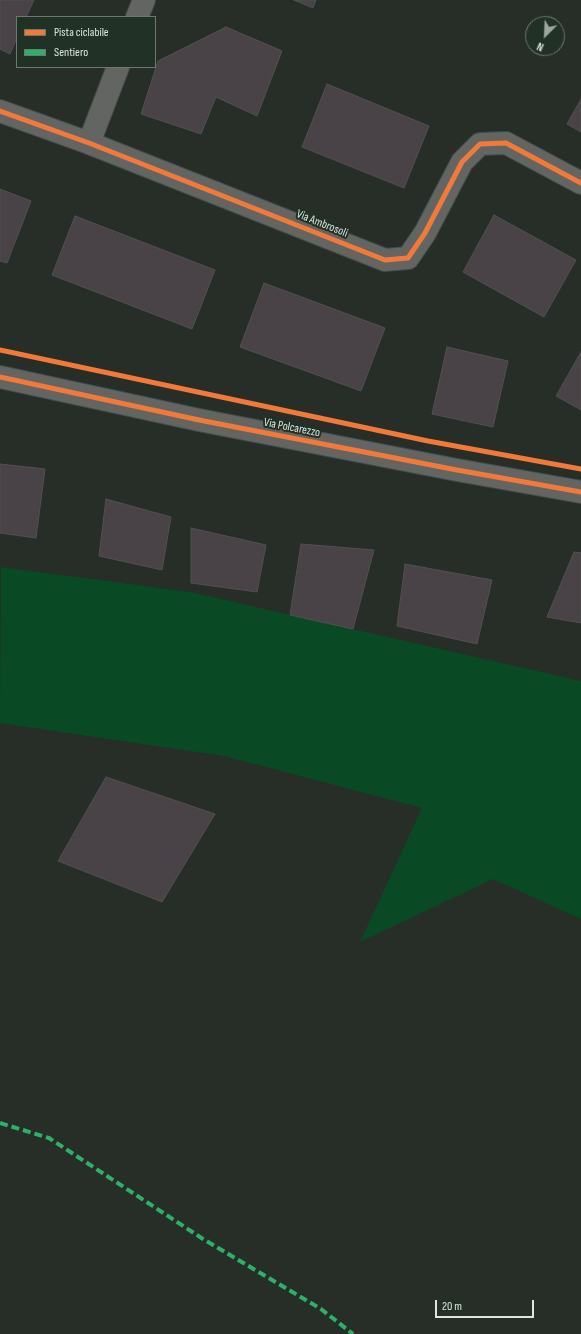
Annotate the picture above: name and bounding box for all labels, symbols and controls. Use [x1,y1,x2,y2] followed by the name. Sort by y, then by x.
[16,16,156,68] legend
[525,16,565,56] north arrow
[54,25,109,40] text: Pista ciclabile
[535,39,546,54] text: N
[54,45,88,60] text: Sentiero
[294,207,350,241] street label: Via Ambrosoli
[263,415,321,441] street label: Via Polcarezzo
[437,1292,536,1318] scale bar
[442,1299,462,1314] text: 20 m

